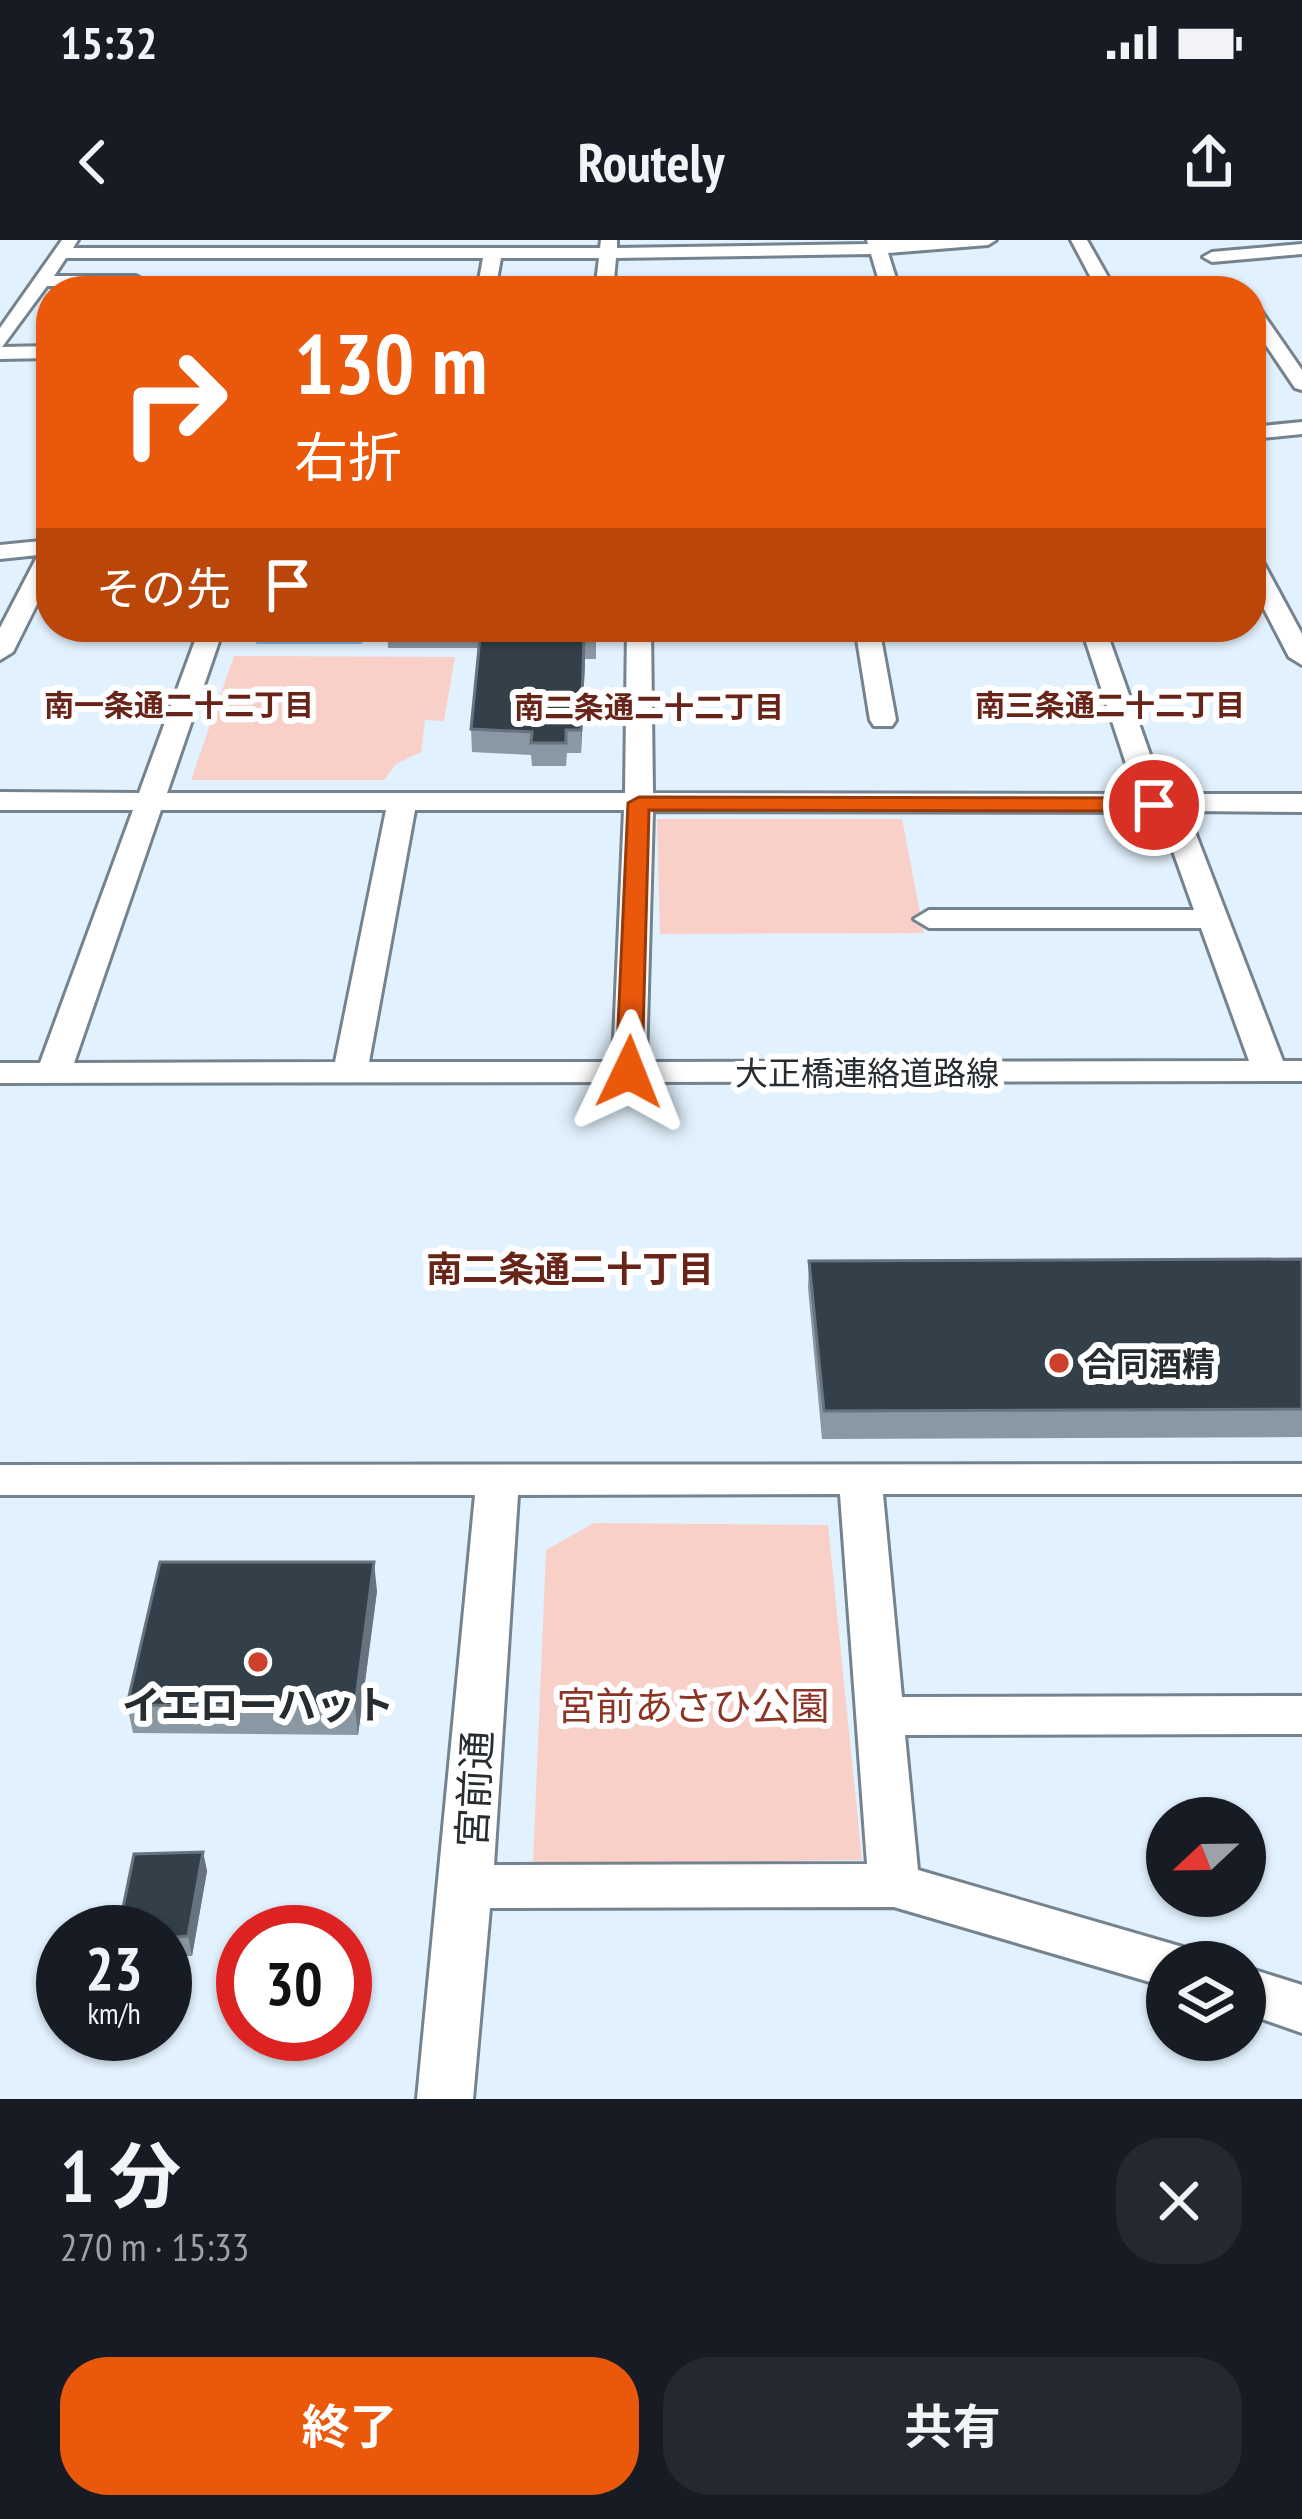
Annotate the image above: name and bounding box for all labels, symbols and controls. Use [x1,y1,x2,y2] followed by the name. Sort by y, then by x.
[60,13,157,71] text: 15:32
[578,127,724,197] text: Routely
[60,129,126,195] icon: back
[1176,129,1242,195] icon: share
[294,308,487,417] text: 130 m
[96,324,252,480] icon: right
[294,422,402,492] text: 右折
[255,552,321,618] icon: arrive
[96,559,231,617] text: その先
[44,685,314,724] district label: 南一条通二十二丁目
[975,685,1245,724] district label: 南三条通二十二丁目
[514,687,784,726] district label: 南二条通二十二丁目
[1103,754,1205,856] pin
[1121,772,1187,838] icon: arrive
[566,1009,692,1135] position arrow
[735,1051,999,1094] street label: 大正橋連絡道路線
[426,1245,714,1292] district label: 南二条通二十丁目
[1083,1342,1215,1385] place label: 合同酒精
[1046,1350,1072,1376] marker: 合同酒精
[245,1649,271,1675] marker: イエローハット
[122,1679,394,1730] place label: イエローハット
[556,1680,830,1731] park label: 宮前あさひ公園
[445,1729,503,1849] street label: 宮前通
[1146,1797,1266,1917] north arrow
[1146,1797,1266,2061] map controls
[216,1905,372,2061] speed limit sign: 30
[85,1929,143,2007] text: 23
[1146,1941,1266,2061] button: layers
[87,1993,141,2032] text: km/h
[60,2129,181,2222] text: 1 分
[1116,2138,1242,2264] button: close
[60,2221,249,2272] text: 270 m · 15:33
[60,2357,639,2495] button: 終了
[663,2357,1242,2495] button: 共有

